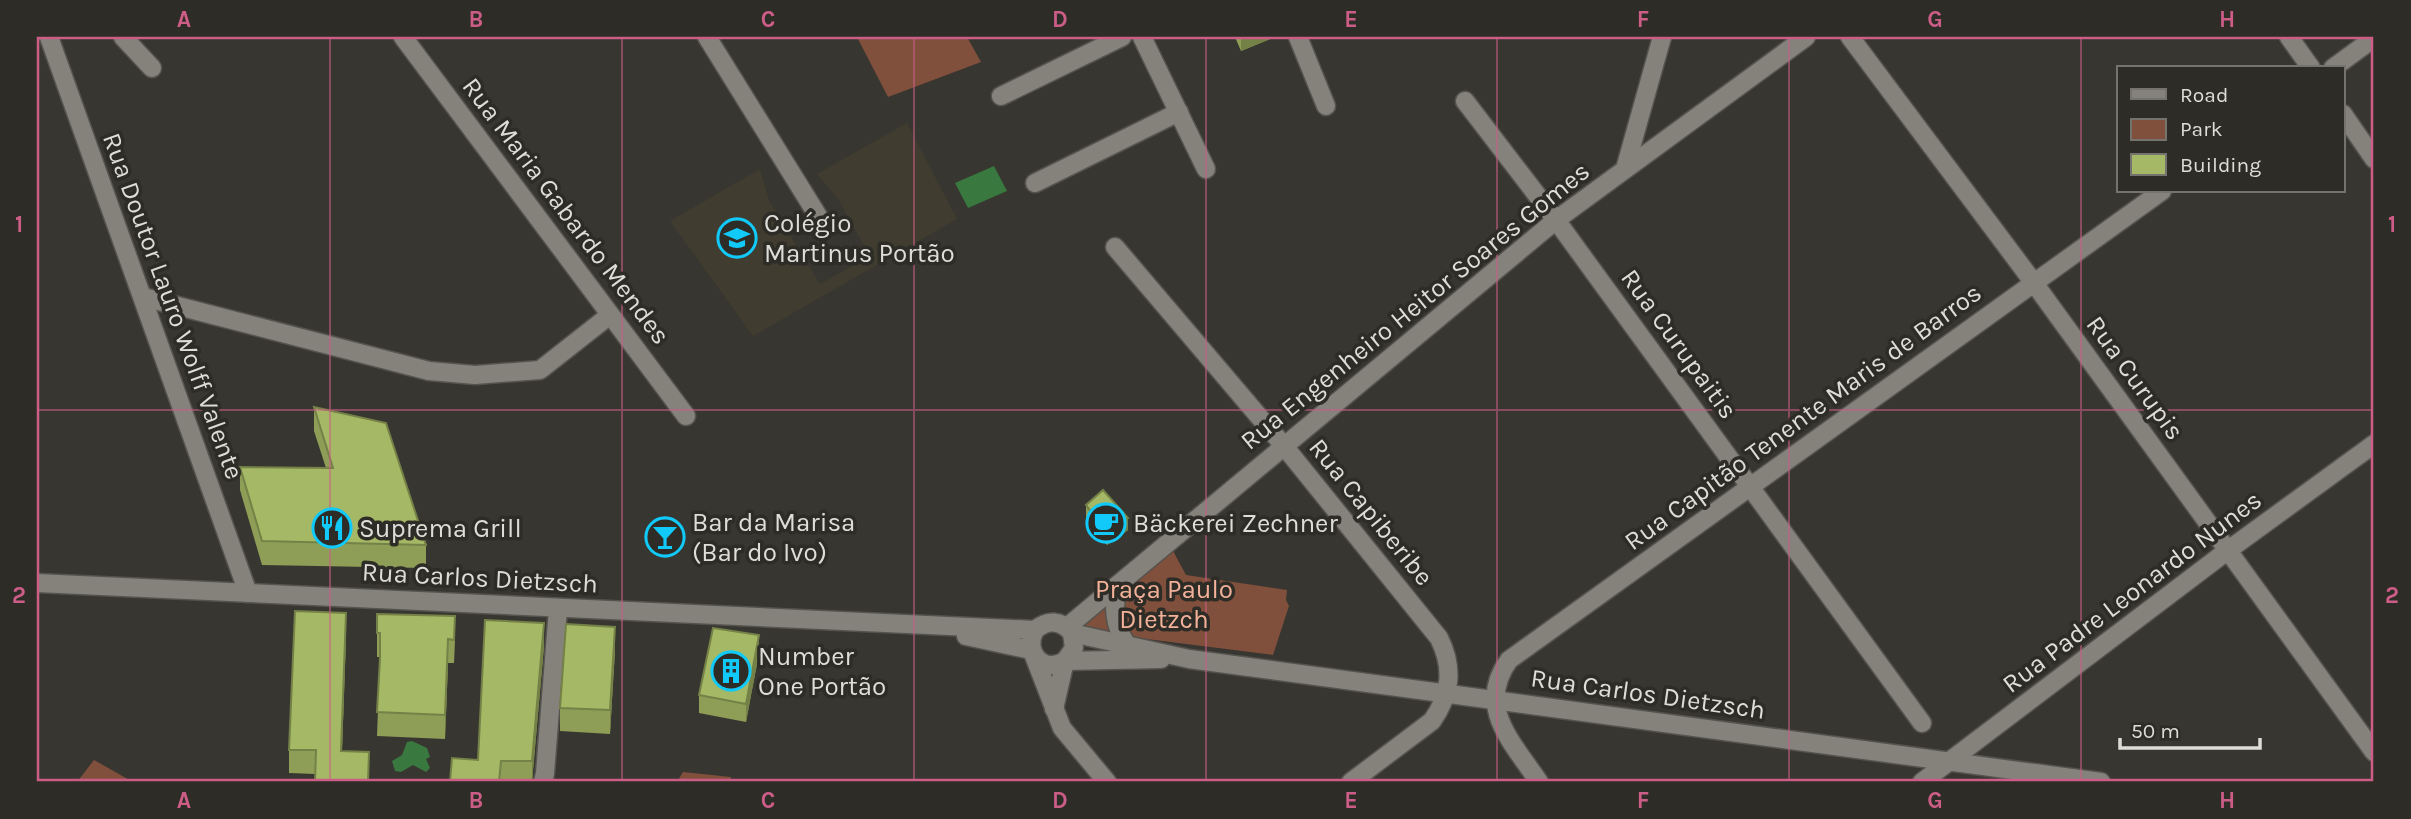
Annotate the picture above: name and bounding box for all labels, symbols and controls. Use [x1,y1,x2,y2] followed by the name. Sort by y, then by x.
[177,6,191,33] text: A
[469,6,483,33] text: B
[761,6,775,33] text: C
[1052,6,1068,33] text: D
[1344,6,1358,33] text: E
[1637,6,1649,33] text: F
[1927,6,1943,33] text: G
[2219,6,2235,33] text: H
[2117,66,2344,192] legend
[456,72,676,350] street label: Rua Maria Gabardo Mendes
[2180,83,2228,107] text: Road
[2180,117,2223,141] text: Park
[96,129,250,483] street label: Rua Doutor Lauro Wolff Valente
[2180,153,2261,177] text: Building
[1234,156,1596,456] street label: Rua Engenheiro Heitor Soares Gomes
[764,208,955,269] place label: Colégio Martinus Portão
[15,211,23,238] text: 1
[2388,211,2396,238] text: 1
[716,217,758,259] school or university icon: Colégio Martinus Portão
[1614,263,1744,425] street label: Rua Curupaitis
[1618,277,1988,557] street label: Rua Capitão Tenente Maris de Barros
[2080,310,2190,446] street label: Rua Curupis
[1302,432,1440,592] street label: Rua Capiberibe
[1996,484,2268,700] street label: Rua Padre Leonardo Nunes
[1085,502,1127,544] cafe icon: Bäckerei Zechner
[311,507,353,549] restaurant icon: Suprema Grill
[692,507,855,568] place label: Bar da Marisa (Bar do Ivo)
[1133,508,1338,539] place label: Bäckerei Zechner
[359,513,522,544] place label: Suprema Grill
[644,516,686,558] bar icon: Bar da Marisa (Bar do Ivo)
[361,556,599,600] street label: Rua Carlos Dietzsch
[1095,574,1233,635] park label: Praça Paulo Dietzch
[12,582,26,609] text: 2
[2385,582,2399,609] text: 2
[758,641,886,702] place label: Number One Portão
[710,650,752,692] building icon: Number One Portão
[1529,662,1767,726] street label: Rua Carlos Dietzsch
[2120,707,2260,751] scale bar
[2131,719,2180,743] text: 50 m
[177,787,191,814] text: A
[469,787,483,814] text: B
[761,787,775,814] text: C
[1052,787,1068,814] text: D
[1344,787,1358,814] text: E
[1637,787,1649,814] text: F
[1927,787,1943,814] text: G
[2219,787,2235,814] text: H

